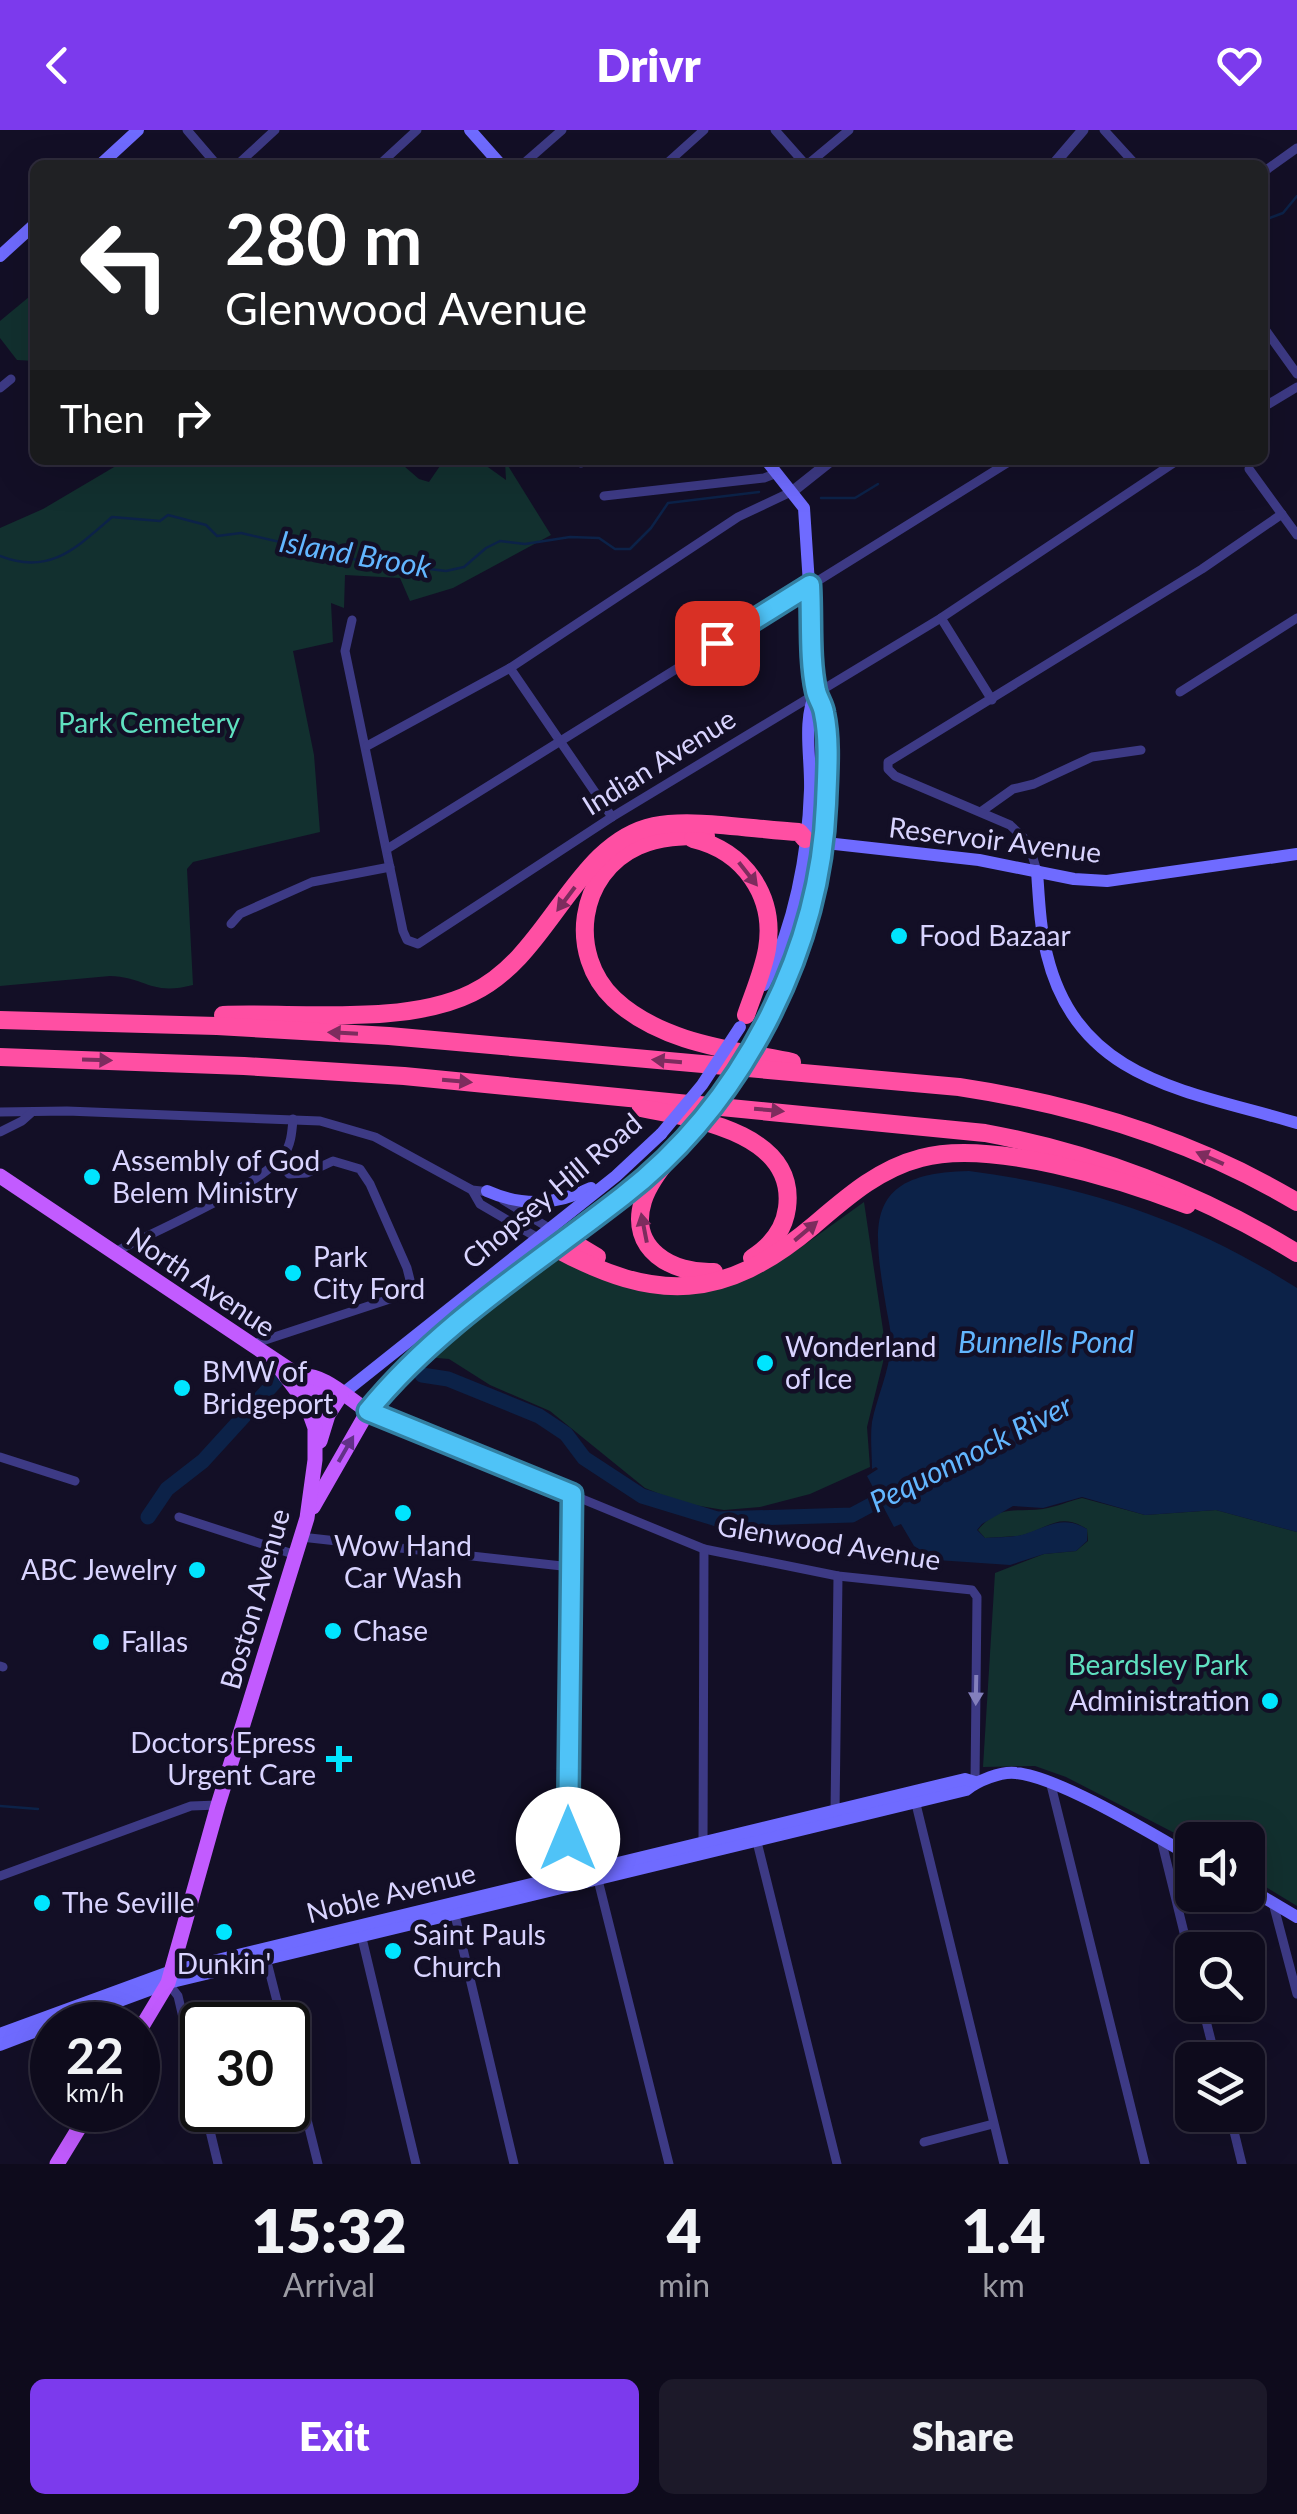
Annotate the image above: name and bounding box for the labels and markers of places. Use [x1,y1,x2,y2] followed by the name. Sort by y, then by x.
[675,601,760,686] pin
[919,918,1071,952] place label: Food Bazaar
[888,925,910,947] marker: Food Bazaar
[112,1143,320,1209] place label: Assembly of God Belem Ministry
[81,1166,103,1188] marker: Assembly of God Belem Ministry
[313,1239,425,1305] place label: Park City Ford
[282,1262,304,1284] marker: Park City Ford
[785,1329,936,1395] place label: Wonderland of Ice
[754,1352,776,1374] marker: Wonderland of Ice
[202,1354,333,1420] place label: BMW of Bridgeport
[171,1377,193,1399] marker: BMW of Bridgeport
[392,1502,414,1524] marker: Wow Hand Car Wash
[334,1528,472,1594] place label: Wow Hand Car Wash
[21,1552,178,1586] place label: ABC Jewelry
[186,1559,208,1581] marker: ABC Jewelry
[353,1613,428,1647] place label: Chase
[322,1620,344,1642] marker: Chase
[121,1624,188,1658] place label: Fallas
[90,1631,112,1653] marker: Fallas
[1069,1683,1250,1717] place label: Administration
[1259,1690,1281,1712] marker: Administration
[130,1725,316,1791] place label: Doctors Epress Urgent Care
[326,1746,352,1772] marker: Doctors Epress Urgent Care
[62,1885,195,1919] place label: The Seville
[31,1892,53,1914] marker: The Seville
[413,1917,546,1983] place label: Saint Pauls Church
[213,1921,235,1943] marker: Dunkin'
[382,1940,404,1962] marker: Saint Pauls Church
[177,1946,271,1980] place label: Dunkin'

